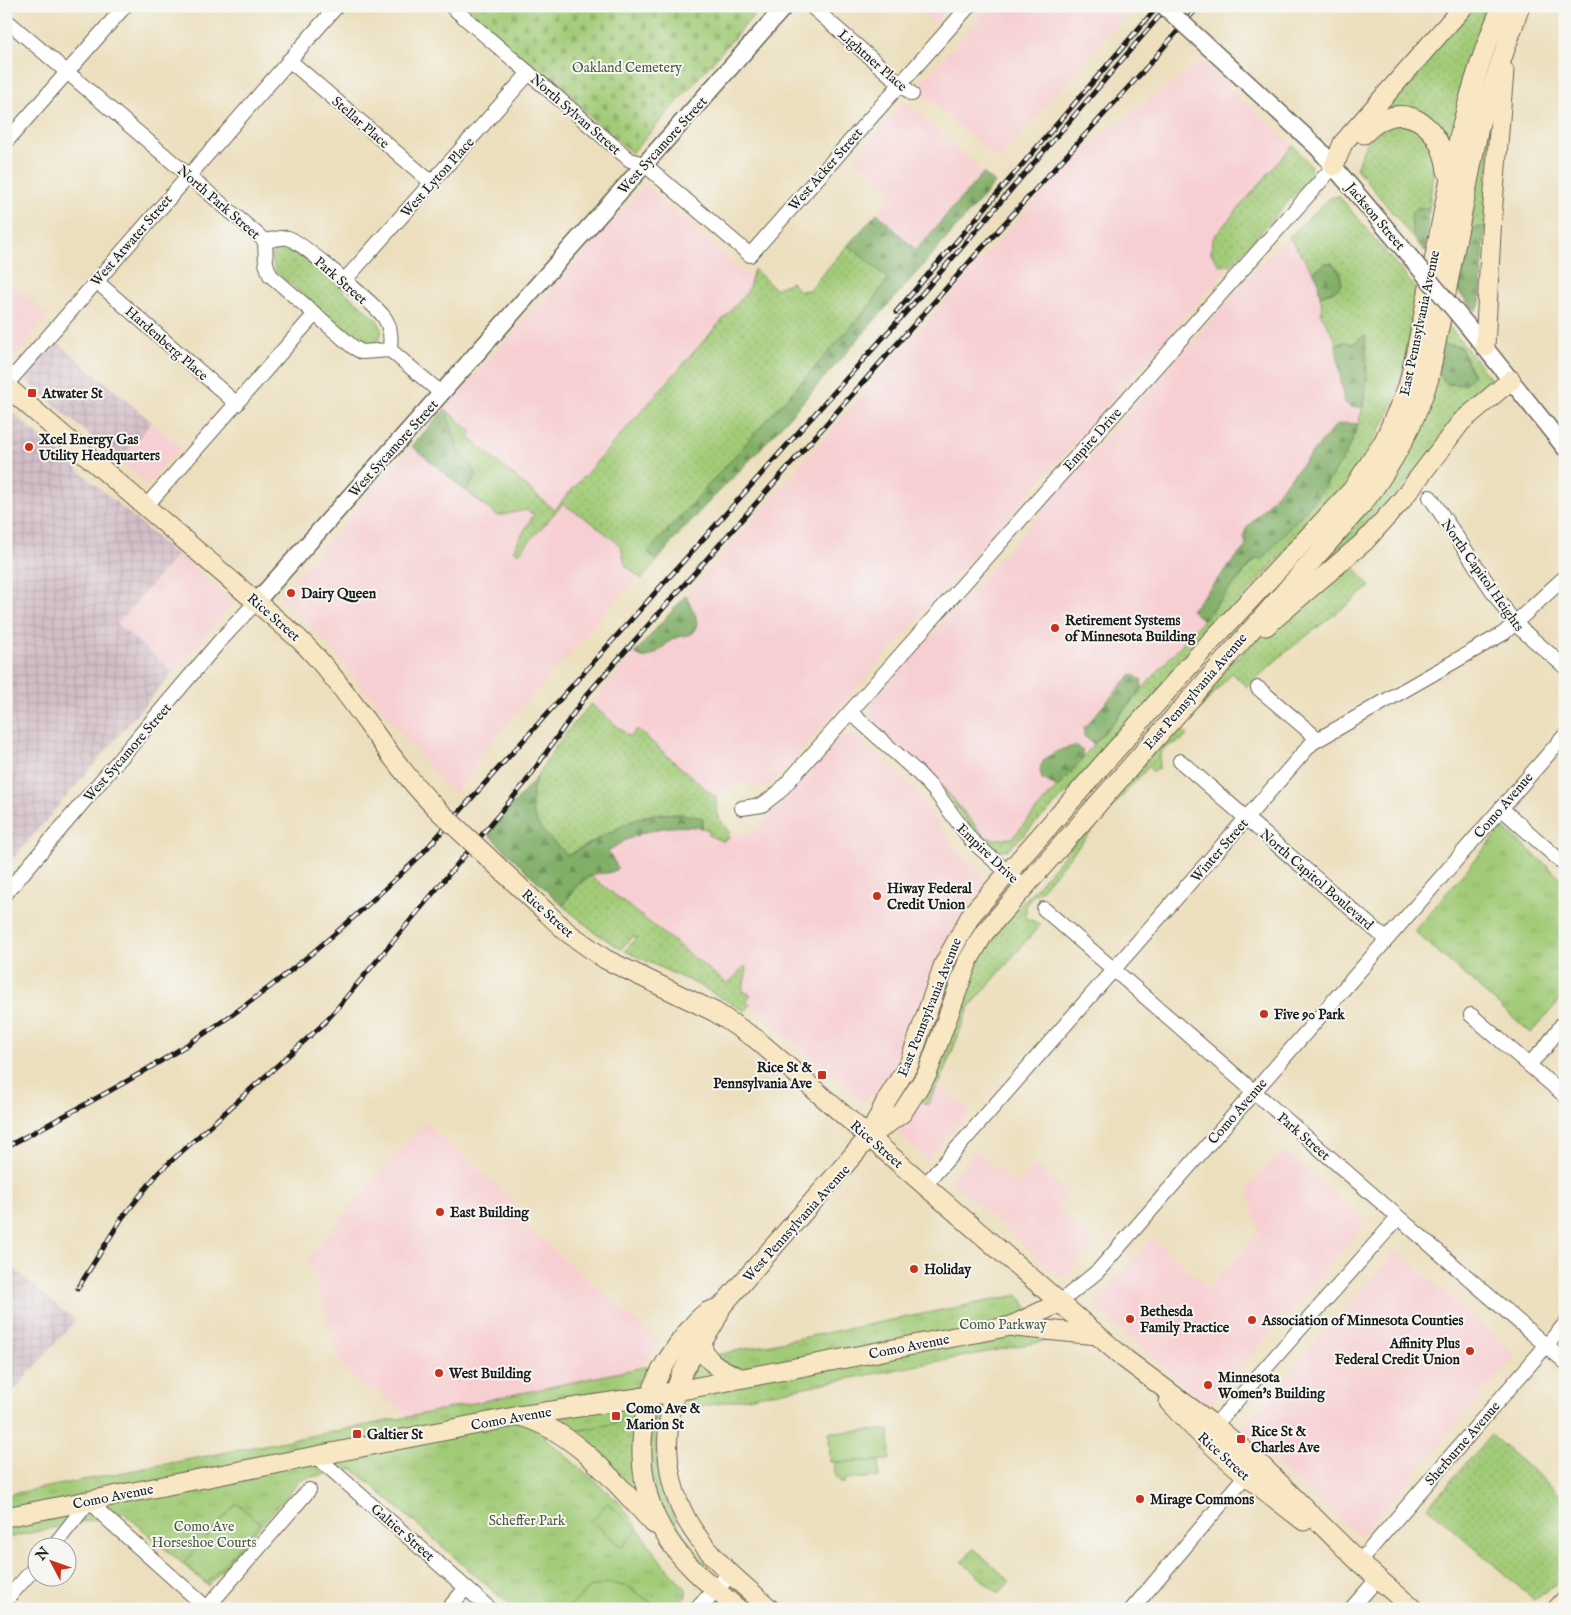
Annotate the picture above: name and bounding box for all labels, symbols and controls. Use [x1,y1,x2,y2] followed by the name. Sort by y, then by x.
[834,26,911,96] street label: Lightner Place
[572,59,682,77] park label: Oakland Cemetery
[526,70,625,159] street label: North Sylvan Street
[328,93,393,153] street label: Stellar Place
[614,93,711,198] street label: West Sycamore Street
[785,124,867,215] street label: West Acker Street
[397,133,479,221] street label: West Lyton Place
[173,162,264,244] street label: North Park Street
[1340,178,1409,254] street label: Jackson Street
[87,191,177,290] street label: West Atwater Street
[1396,248,1444,398] street label: East Pennsylvania Avenue
[310,253,371,309] street label: Park Street
[121,303,212,385] street label: Hardenberg Place
[41,385,103,403] place label: Atwater St
[26,387,38,399] marker: Atwater St
[345,396,442,501] street label: West Sycamore Street
[1060,404,1126,475] street label: Empire Drive
[38,431,160,465] place label: Xcel Energy Gas Utility Headquarters
[23,441,35,453] marker: Xcel Energy Gas Utility Headquarters
[1437,516,1528,635] street label: North Capitol Heights
[301,585,377,603] place label: Dairy Queen
[285,587,297,599] marker: Dairy Queen
[243,590,304,646] street label: Rice Street
[1065,612,1197,646] place label: Retirement Systems of Minnesota Building
[1049,622,1061,634] marker: Retirement Systems of Minnesota Building
[1140,629,1252,754] street label: East Pennsylvania Avenue
[80,699,176,806] street label: West Sycamore Street
[1470,768,1538,842] street label: Como Avenue
[1187,815,1252,886] street label: Winter Street
[953,820,1022,888] street label: Empire Drive
[1256,825,1377,935] street label: North Capitol Boulevard
[887,880,973,914] place label: Hiway Federal Credit Union
[517,885,577,942] street label: Rice Street
[871,890,883,902] marker: Hiway Federal Credit Union
[894,935,966,1080] street label: East Pennsylvania Avenue
[1274,1006,1345,1024] place label: Five 90 Park
[1258,1008,1270,1020] marker: Five 90 Park
[713,1059,813,1093] place label: Rice St & Pennsylvania Ave
[816,1069,828,1081] marker: Rice St & Pennsylvania Ave
[1204,1074,1272,1148] street label: Como Avenue
[1273,1109,1334,1165] street label: Park Street
[846,1117,907,1173] street label: Rice Street
[739,1161,855,1286] street label: West Pennsylvania Avenue
[450,1204,530,1222] place label: East Building
[434,1206,446,1218] marker: East Building
[924,1261,972,1279] place label: Holiday
[908,1263,920,1275] marker: Holiday
[1140,1303,1230,1337] place label: Bethesda Family Practice
[1261,1312,1464,1330] place label: Association of Minnesota Counties
[1124,1313,1136,1325] marker: Bethesda Family Practice
[1246,1314,1258,1326] marker: Association of Minnesota Counties
[959,1316,1047,1334] park label: Como Parkway
[867,1330,952,1364] street label: Como Avenue
[1335,1335,1461,1369] place label: Affinity Plus Federal Credit Union
[1464,1345,1476,1357] marker: Affinity Plus Federal Credit Union
[448,1365,533,1383] place label: West Building
[433,1367,445,1379] marker: West Building
[1217,1369,1326,1403] place label: Minnesota Women's Building
[1202,1379,1214,1391] marker: Minnesota Women's Building
[1421,1397,1505,1489] street label: Sherburne Avenue
[626,1400,701,1434] place label: Como Ave & Marion St
[469,1403,554,1435] street label: Como Avenue
[610,1410,622,1422] marker: Como Ave & Marion St
[1251,1423,1320,1457] place label: Rice St & Charles Ave
[367,1426,423,1444] place label: Galtier St
[351,1428,363,1440] marker: Galtier St
[1193,1428,1253,1485] street label: Rice Street
[1235,1433,1247,1445] marker: Rice St & Charles Ave
[71,1480,156,1514] street label: Como Avenue
[1150,1491,1254,1509] place label: Mirage Commons
[1134,1493,1146,1505] marker: Mirage Commons
[367,1500,438,1566] street label: Galtier Street
[489,1512,566,1530] park label: Scheffer Park
[152,1518,256,1552] park label: Como Ave Horseshoe Courts
[28,1538,78,1588] north arrow
[32,1544,54,1565] text: N

